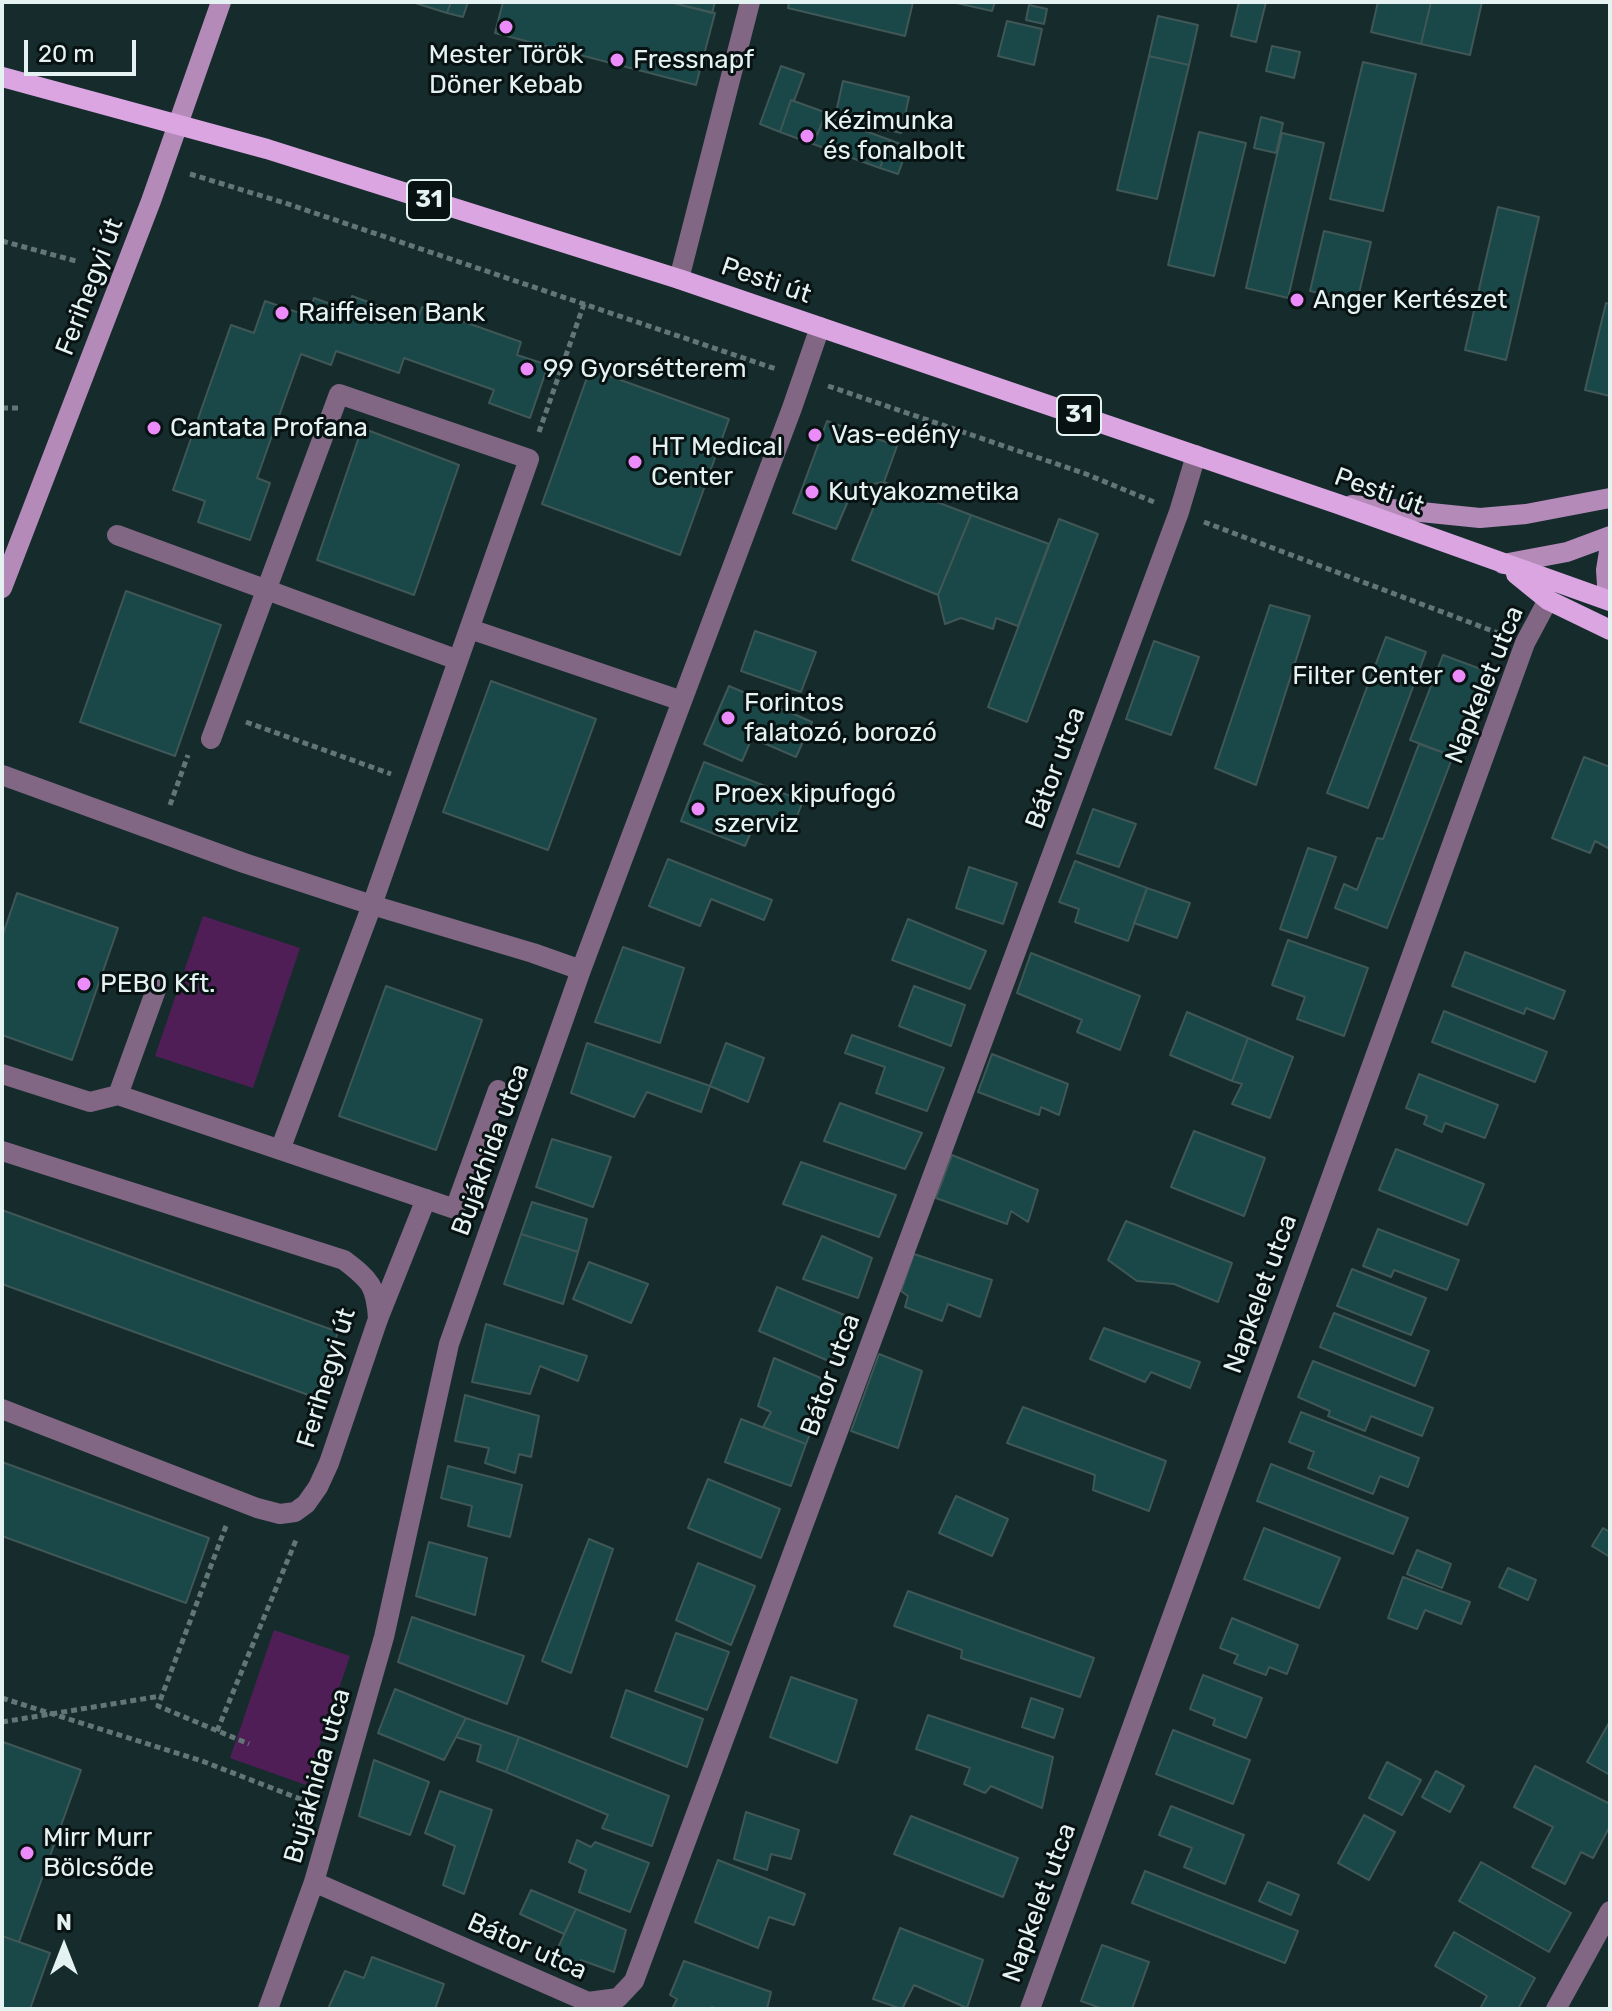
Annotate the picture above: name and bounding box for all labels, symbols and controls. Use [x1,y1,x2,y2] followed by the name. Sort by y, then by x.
[497,18,515,36] marker: Mester Török Döner Kebab
[28,24,140,74] scale bar
[429,39,583,100] place label: Mester Török Döner Kebab
[38,40,95,68] text: 20 m
[633,44,754,76] place label: Fressnapf
[608,51,626,69] marker: Fressnapf
[823,105,965,166] place label: Kézimunka és fonalbolt
[798,127,816,145] marker: Kézimunka és fonalbolt
[407,180,451,220] road number: 31
[50,214,130,360] street label: Ferihegyi út
[717,251,815,311] street label: Pesti út
[1313,284,1507,316] place label: Anger Kertészet
[1288,291,1306,309] marker: Anger Kertészet
[298,297,485,329] place label: Raiffeisen Bank
[273,304,291,322] marker: Raiffeisen Bank
[543,353,747,385] place label: 99 Gyorsétterem
[518,360,536,378] marker: 99 Gyorsétterem
[1057,395,1101,435] road number: 31
[170,412,368,444] place label: Cantata Profana
[145,419,163,437] marker: Cantata Profana
[831,419,961,451] place label: Vas-edény
[806,426,824,444] marker: Vas-edény
[651,431,783,492] place label: HT Medical Center
[626,453,644,471] marker: HT Medical Center
[1330,461,1428,523] street label: Pesti út
[828,476,1019,508] place label: Kutyakozmetika
[803,483,821,501] marker: Kutyakozmetika
[1439,602,1531,768] street label: Napkelet utca
[1292,660,1443,692] place label: Filter Center
[1450,667,1468,685] marker: Filter Center
[744,687,937,748] place label: Forintos falatozó, borozó
[1020,703,1092,833] street label: Bátor utca
[719,709,737,727] marker: Forintos falatozó, borozó
[714,778,896,840] place label: Proex kipufogó szerviz
[689,800,707,818] marker: Proex kipufogó szerviz
[100,968,216,1000] place label: PEBO Kft.
[75,975,93,993] marker: PEBO Kft.
[446,1060,536,1240] street label: Bujákhida utca
[1218,1210,1304,1378] street label: Napkelet utca
[291,1304,363,1452] street label: Ferihegyi út
[795,1310,867,1440] street label: Bátor utca
[278,1685,358,1867] street label: Bujákhida utca
[997,1819,1083,1987] street label: Napkelet utca
[43,1822,154,1884] place label: Mirr Murr Bölcsőde
[18,1844,36,1862] marker: Mirr Murr Bölcsőde
[24,1907,104,1987] north arrow
[462,1907,592,1987] street label: Bátor utca
[56,1909,72,1936] text: N

